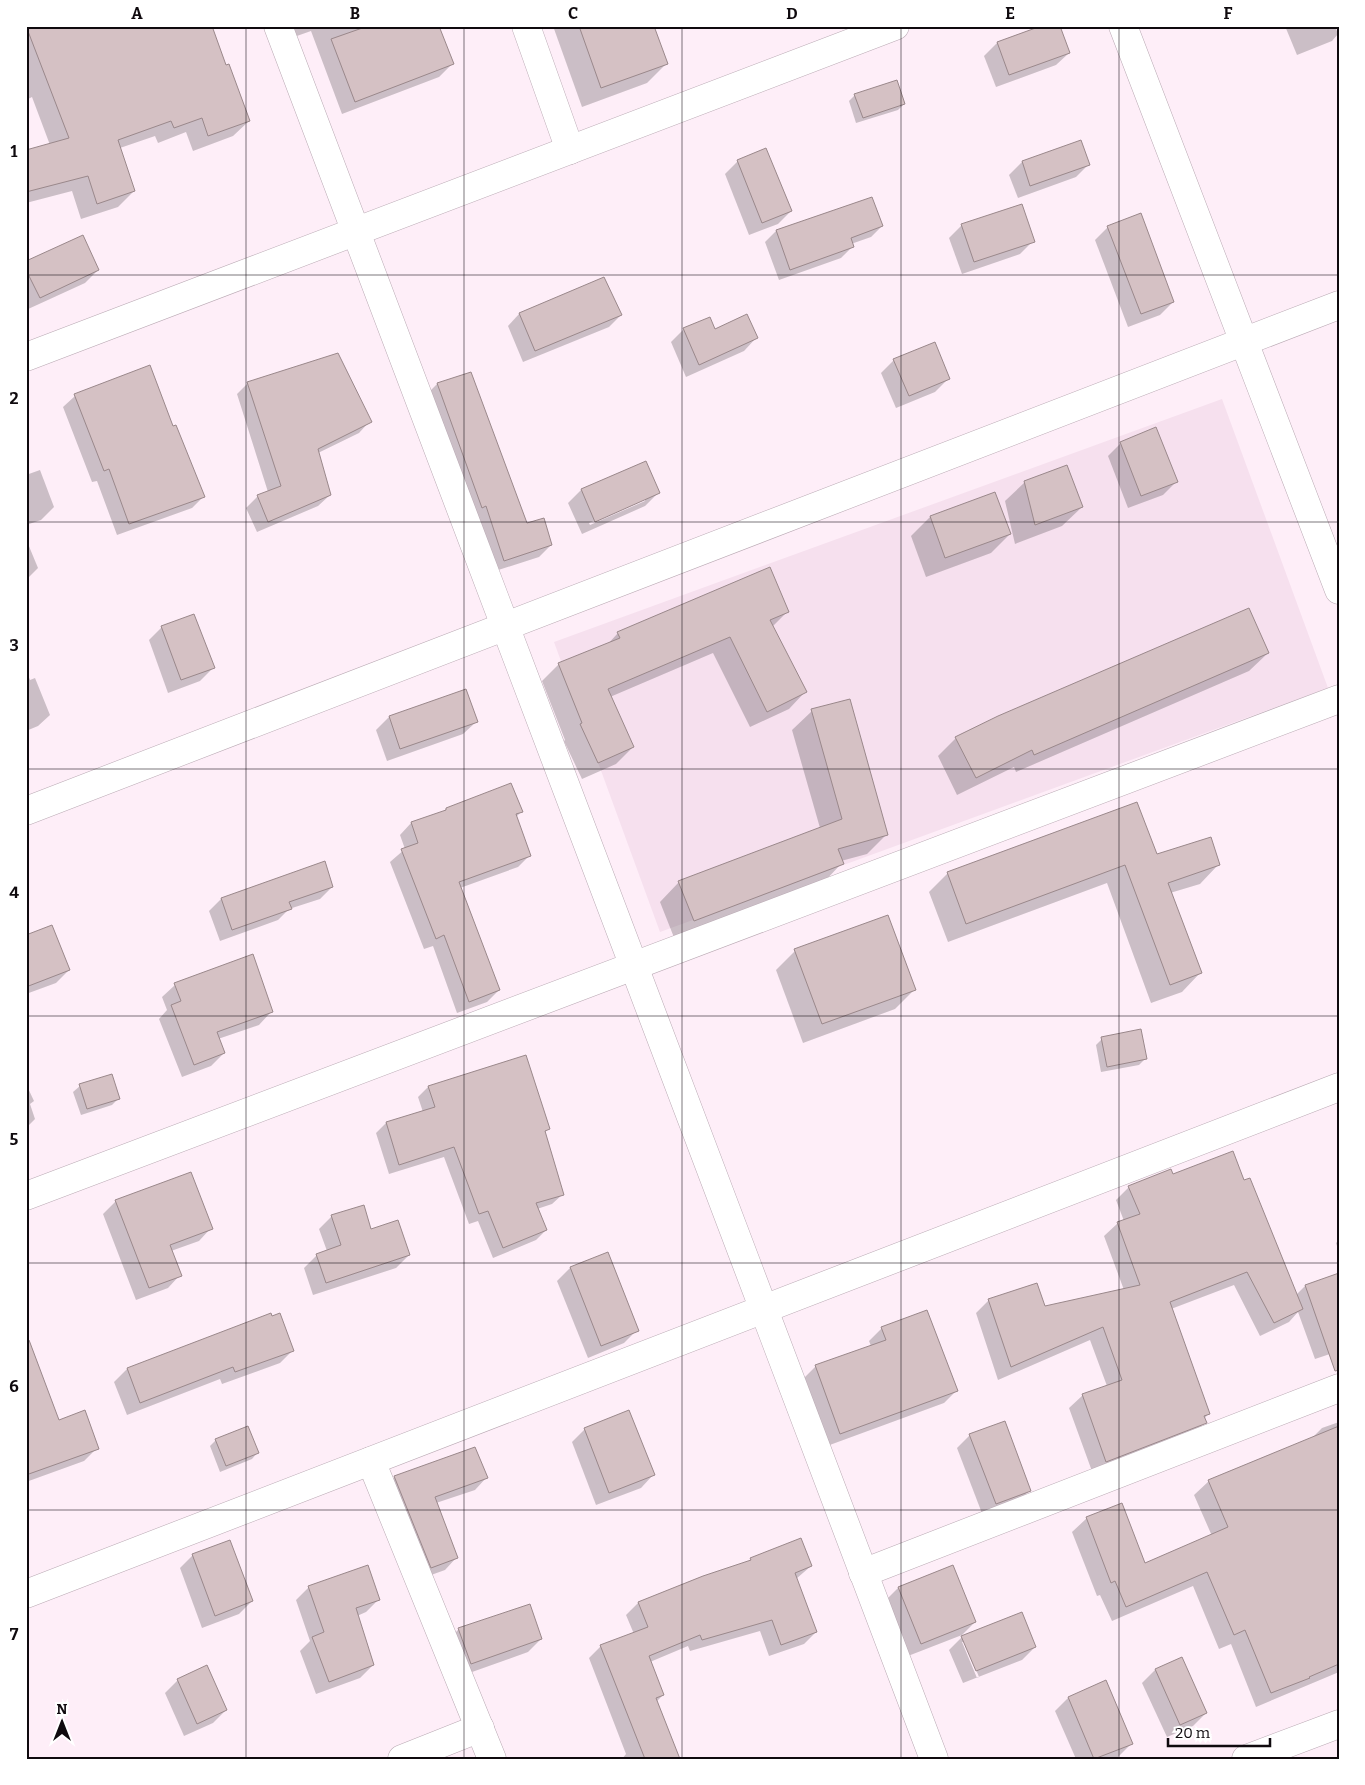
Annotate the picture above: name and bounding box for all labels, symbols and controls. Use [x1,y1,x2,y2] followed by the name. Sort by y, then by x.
[131,4,143,23] text: A
[350,4,360,23] text: B
[568,4,578,23] text: C
[786,4,798,23] text: D
[1005,4,1015,23] text: E
[1224,4,1233,23] text: F
[11,142,18,161] text: 1
[9,389,19,408] text: 2
[9,636,19,655] text: 3
[9,883,19,902] text: 4
[10,1130,19,1149] text: 5
[9,1377,19,1396] text: 6
[10,1625,19,1644] text: 7
[38,1698,88,1748] north arrow
[57,1701,68,1718] text: N
[1168,1715,1270,1747] scale bar
[1175,1724,1211,1742] text: 20 m

